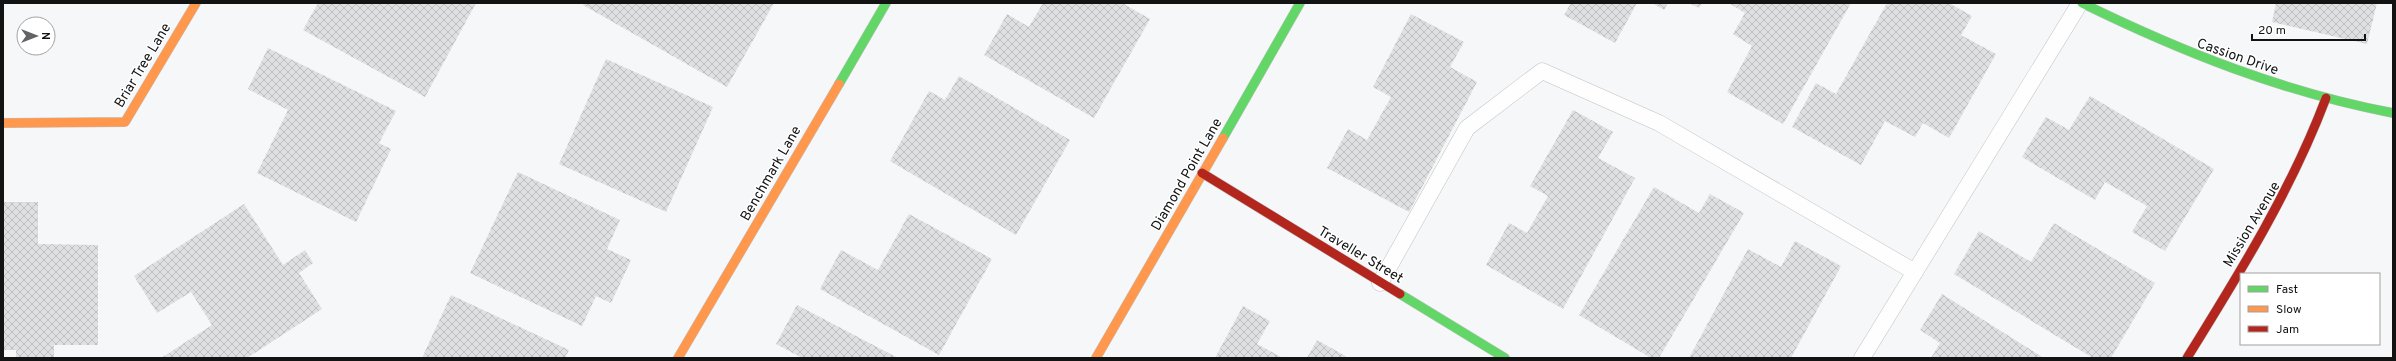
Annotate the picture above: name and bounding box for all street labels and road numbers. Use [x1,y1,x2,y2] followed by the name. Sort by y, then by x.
[111,20,175,111] street label: Briar Tree Lane
[2194,36,2281,79] street label: Cassion Drive
[1148,115,1226,234] street label: Diamond Point Lane
[737,123,805,224] street label: Benchmark Lane
[2220,179,2284,271] street label: Mission Avenue
[1315,223,1406,287] street label: Traveller Street

